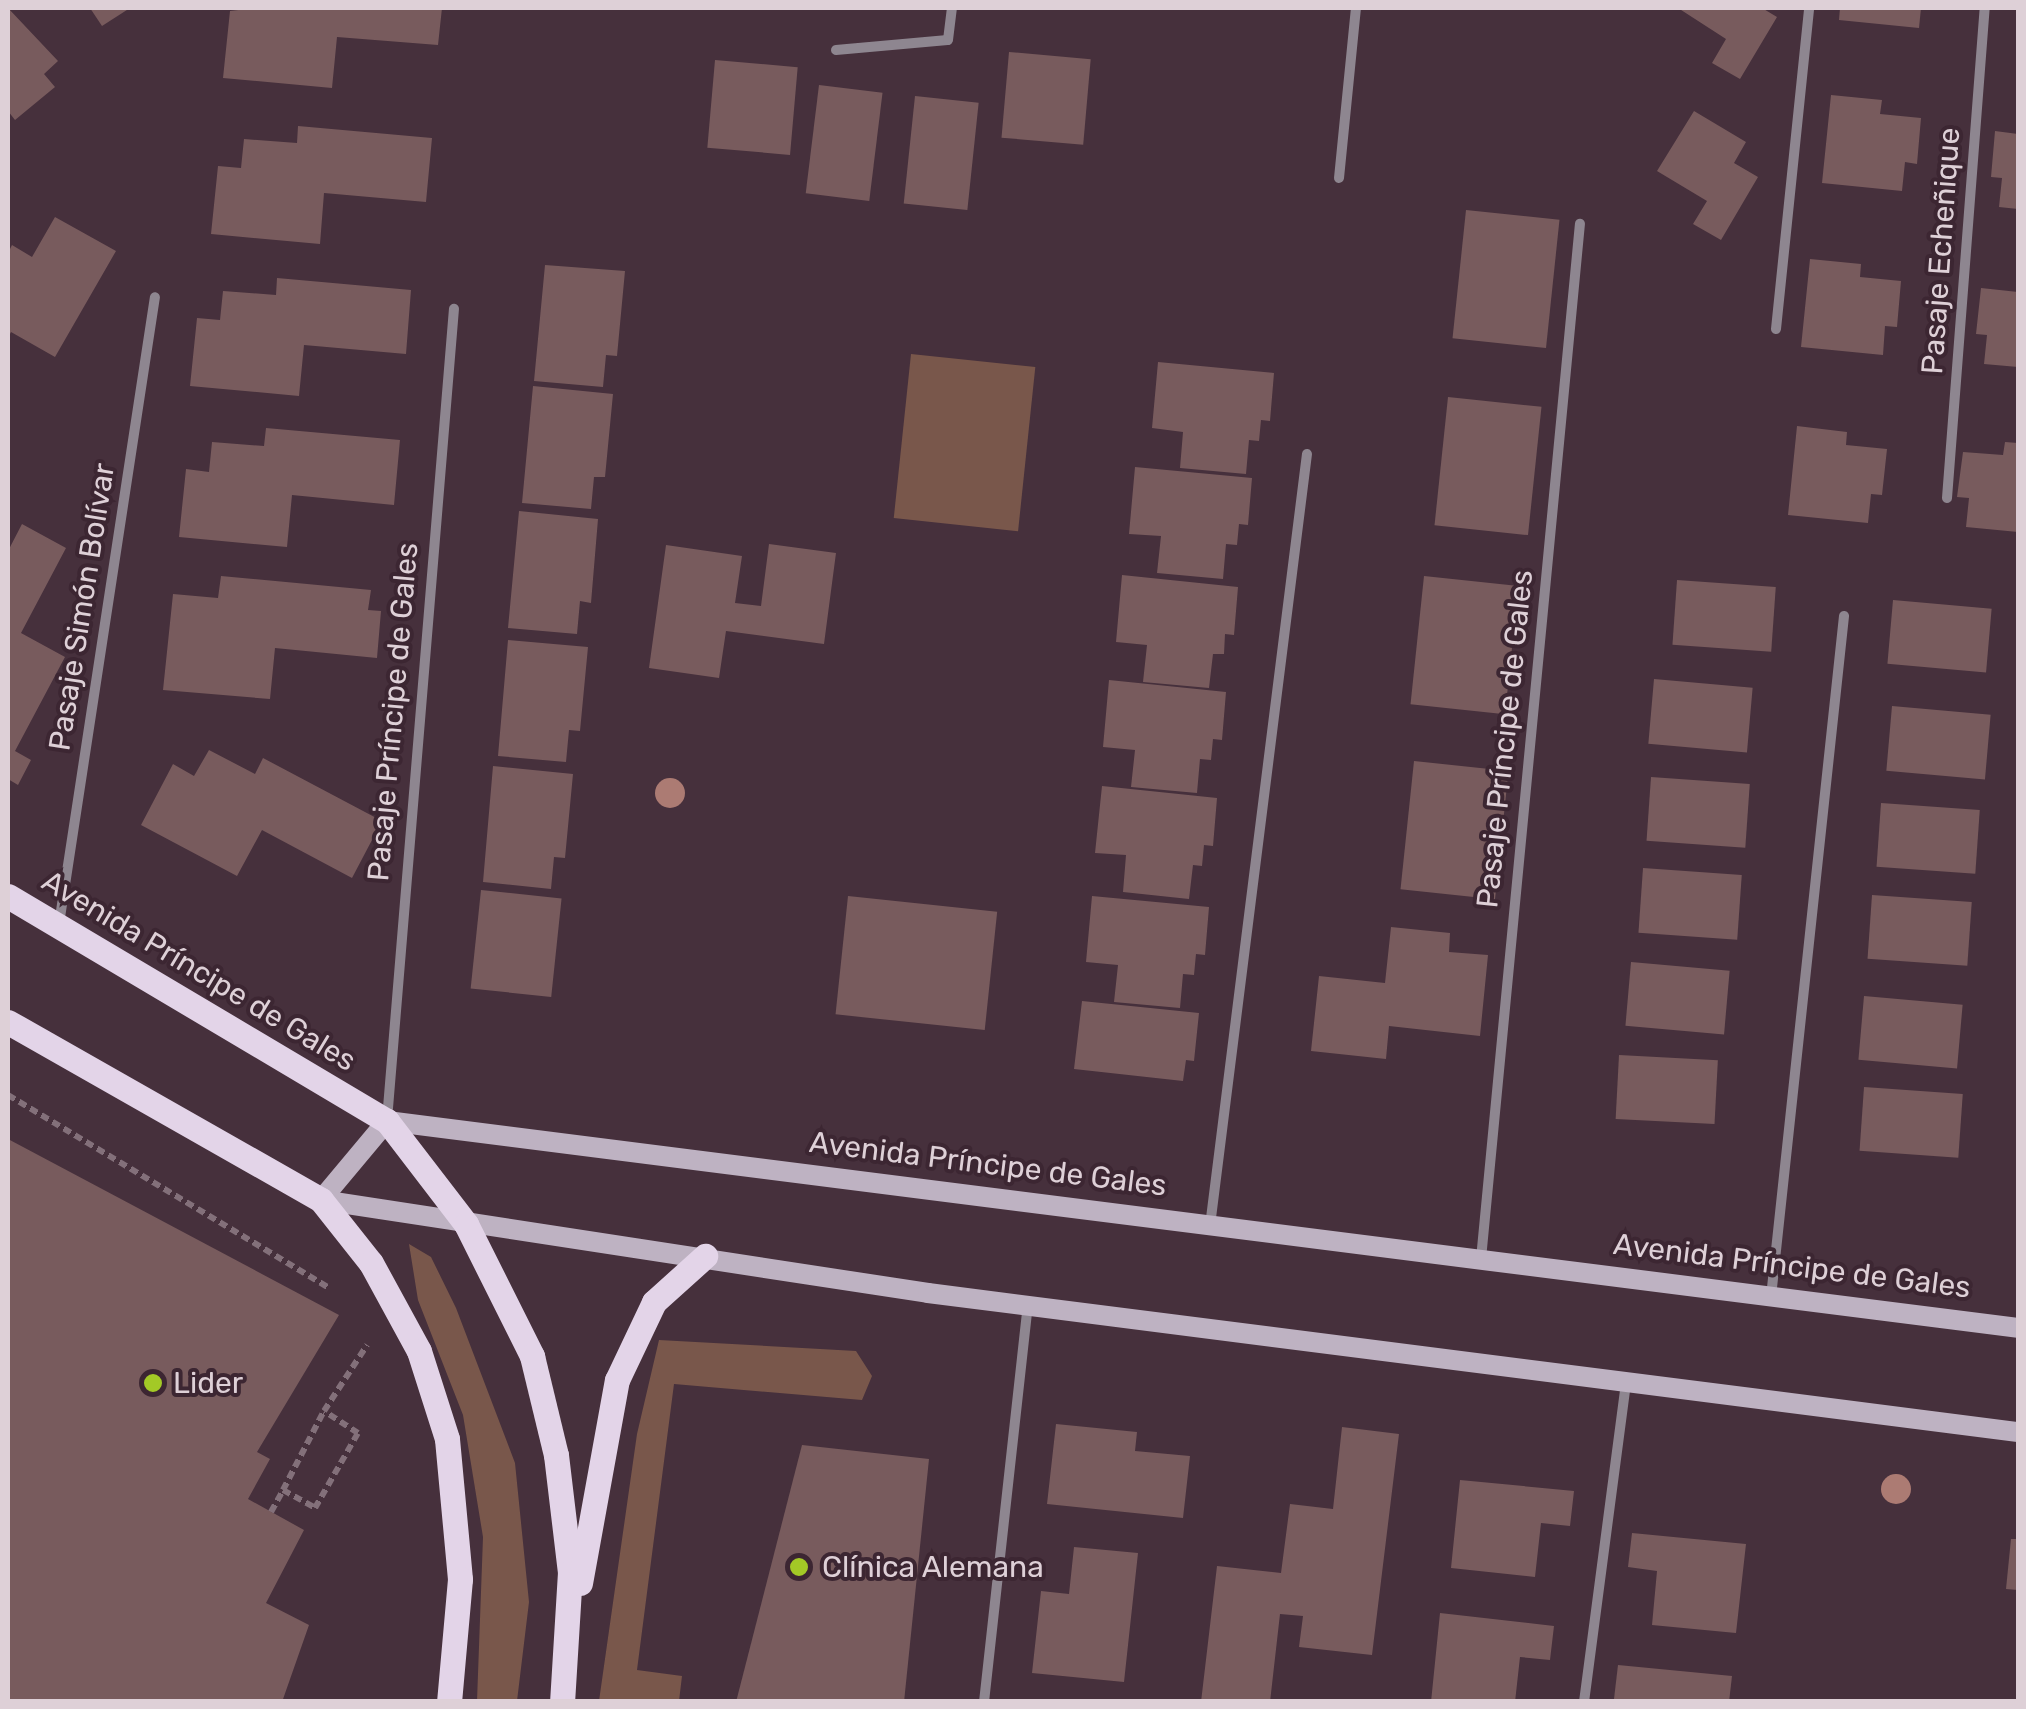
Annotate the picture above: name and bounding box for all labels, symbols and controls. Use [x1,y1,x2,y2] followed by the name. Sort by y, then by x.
[1914,126,1968,376] street label: Pasaje Echeñique
[41,461,123,753] street label: Pasaje Simón Bolívar
[360,541,426,883] street label: Pasaje Príncipe de Gales
[1469,568,1541,910] street label: Pasaje Príncipe de Gales
[36,863,362,1079] street label: Avenida Príncipe de Gales
[807,1124,1169,1204] street label: Avenida Príncipe de Gales
[1611,1226,1973,1306] street label: Avenida Príncipe de Gales
[173,1365,243,1401] place label: Lider
[142,1372,164,1394] marker: Lider
[822,1549,1045,1585] place label: Clínica Alemana
[786,1554,812,1580] marker: Clínica Alemana

